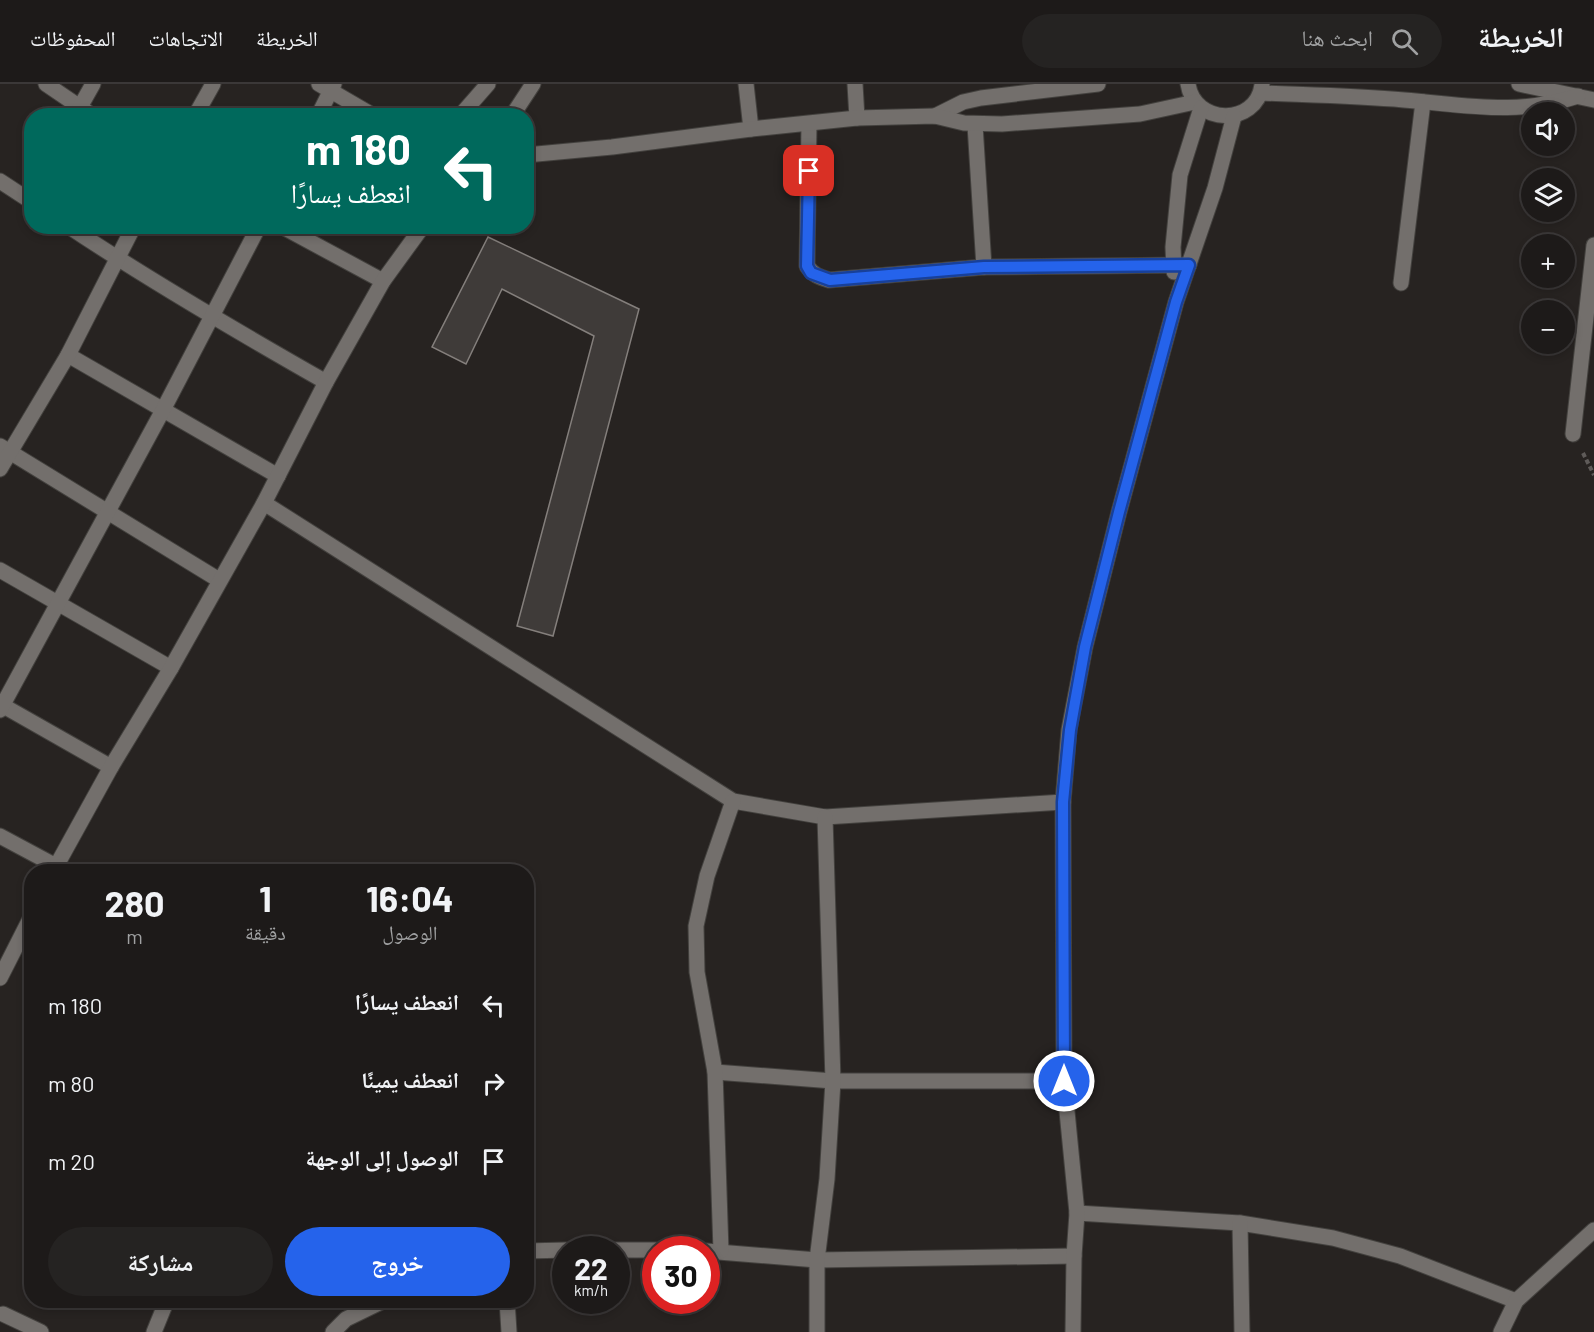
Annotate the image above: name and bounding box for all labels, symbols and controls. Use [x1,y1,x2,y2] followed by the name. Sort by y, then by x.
[1022,14,1442,68] search box
[1478,19,1564,53] text: الخريطة
[1302,24,1373,50] text: ابحث هنا
[30,25,115,50] text: المحفوظات
[148,25,223,50] text: الاتجاهات
[256,25,318,50] text: الخريطة
[1388,25,1421,58] icon: search
[1521,102,1575,354] map controls
[1521,102,1575,156] button: sound
[306,123,411,173] text: 180 m
[432,132,510,210] icon: left
[783,145,834,196] pin
[792,154,825,187] icon: arrive
[1521,168,1575,222] button: layers
[291,176,411,208] text: انعطف يسارًا
[1521,234,1575,288] button: +
[1521,300,1575,354] button: −
[259,876,272,919] text: 1
[366,876,454,919] text: 16:04
[104,881,165,924] text: 280
[245,920,286,944] text: دقيقة
[382,920,438,944] text: الوصول
[126,924,143,948] text: m
[355,988,459,1014] text: انعطف يسارًا
[477,989,510,1022] icon: left
[48,992,102,1018] text: 180 m
[1032,1049,1096,1113] position arrow
[361,1066,459,1092] text: انعطف يمينًا
[477,1067,510,1100] icon: right
[48,1070,95,1096] text: 80 m
[306,1144,459,1170] text: الوصول إلى الوجهة
[477,1145,510,1178] icon: arrive
[48,1148,95,1174] text: 20 m
[48,1227,273,1296] button: مشاركة
[285,1227,510,1296] button: خروج
[642,1236,720,1314] speed limit sign: 30
[574,1250,608,1286] text: 22
[574,1281,608,1299] text: km/h

